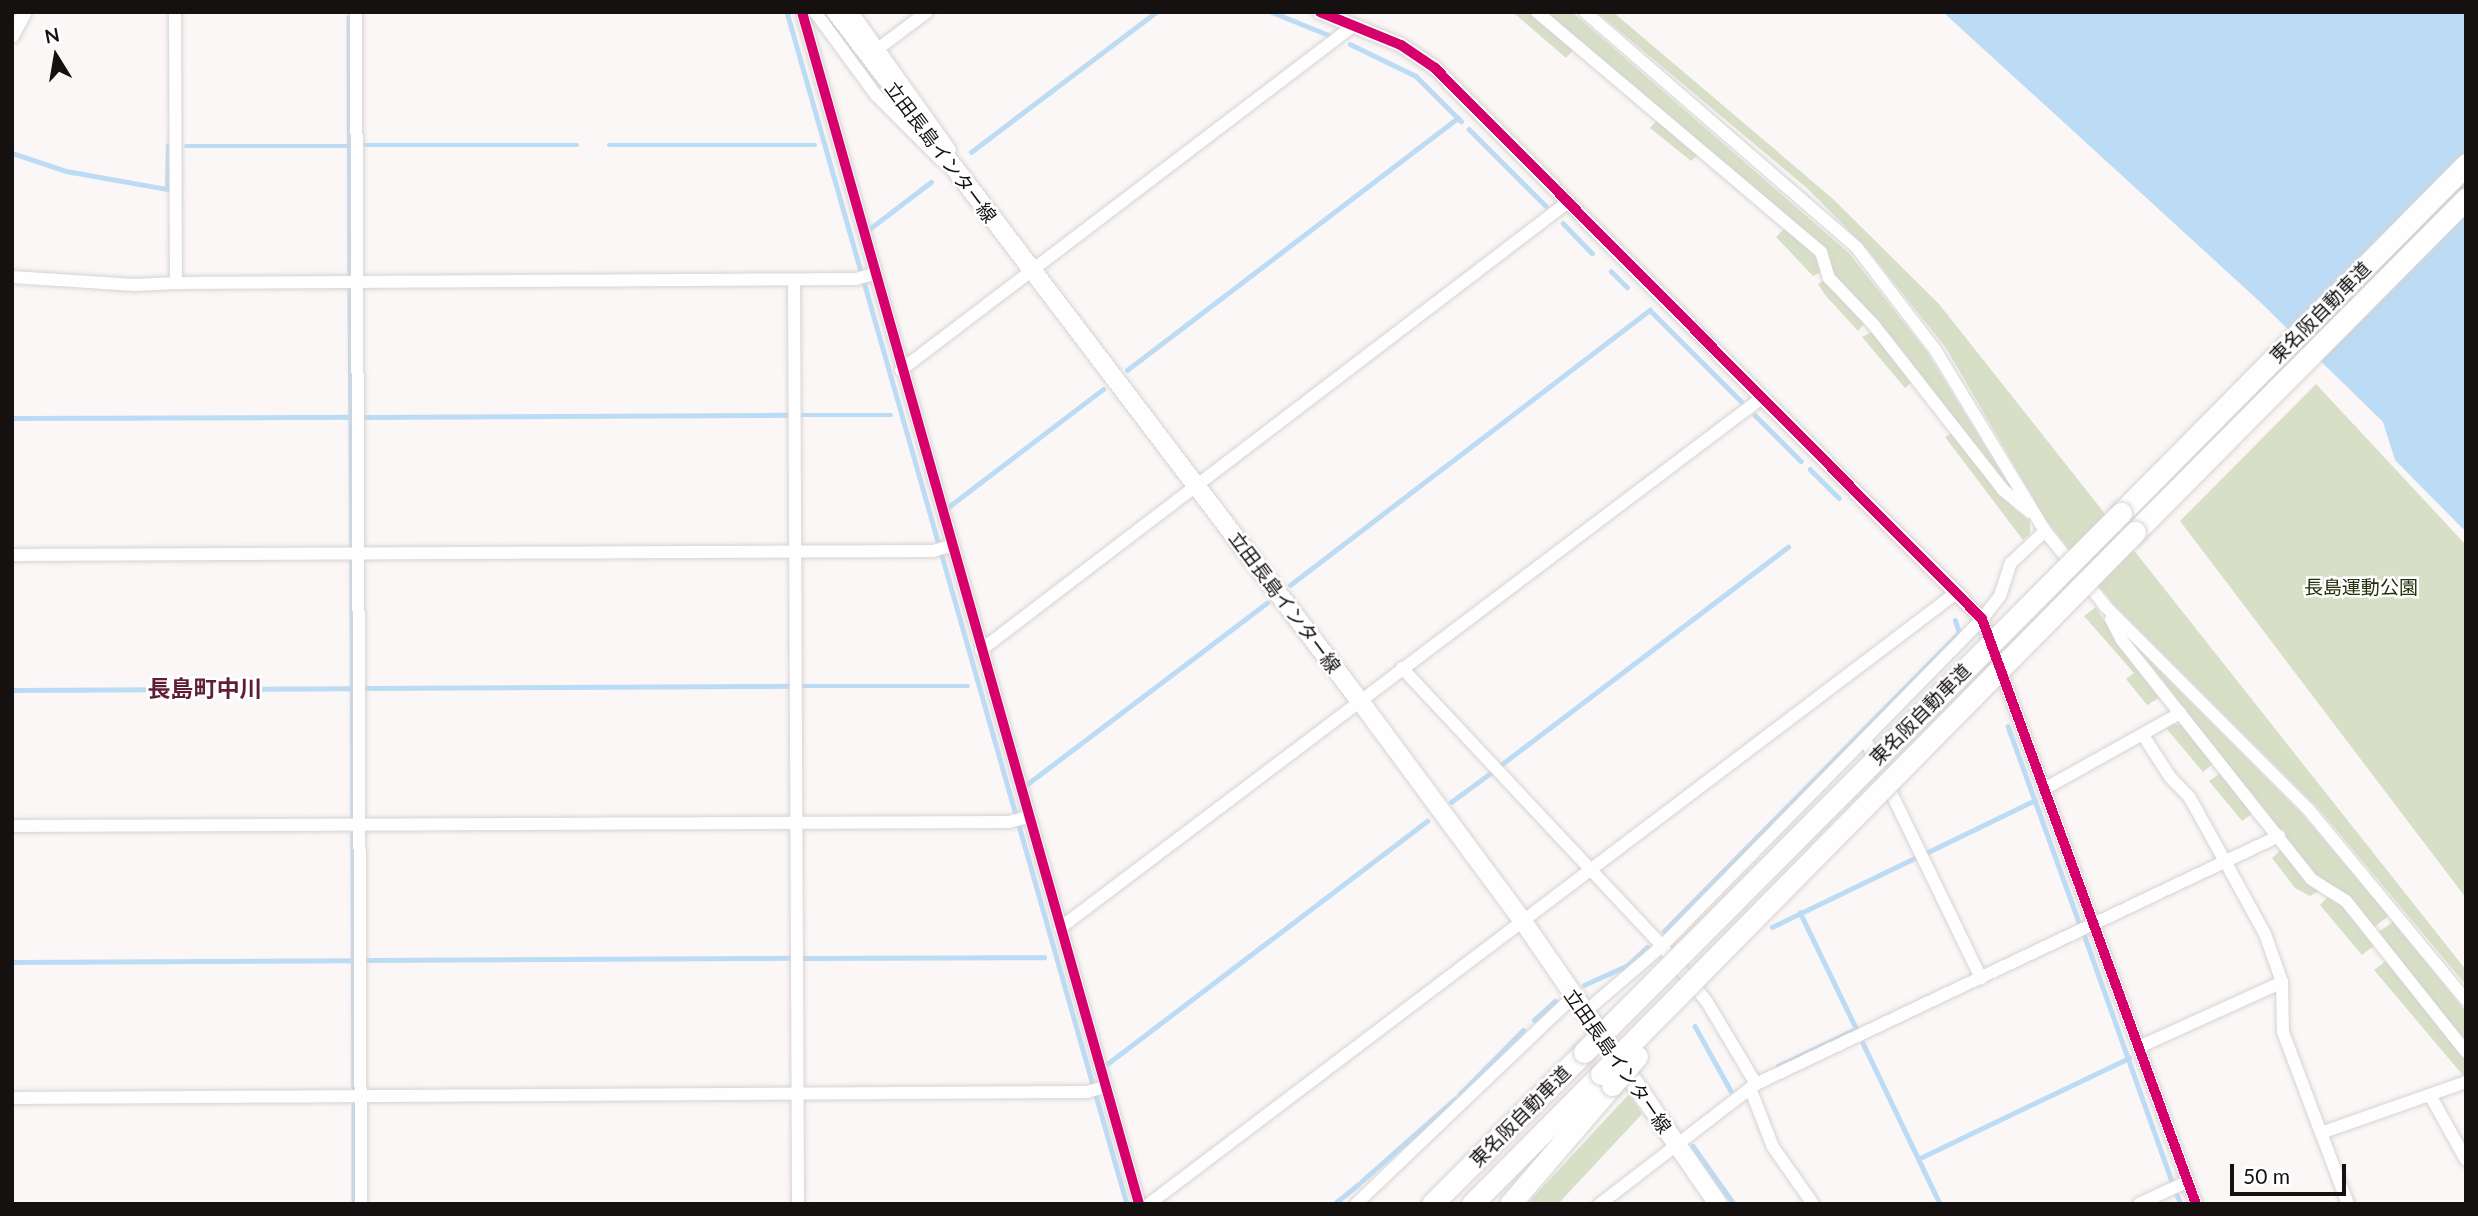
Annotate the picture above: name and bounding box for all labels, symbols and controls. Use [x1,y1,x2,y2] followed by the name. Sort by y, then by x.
[21,21,91,91] north arrow
[43,22,61,48] text: N
[880,77,1002,227] street label: 立田長島インター線
[2265,257,2375,367] street label: 東名阪自動車道
[1224,527,1346,677] street label: 立田長島インター線
[2304,576,2418,598] park label: 長島運動公園
[1865,659,1975,769] street label: 東名阪自動車道
[148,674,262,702] district label: 長島町中川
[1560,984,1676,1138] street label: 立田長島インター線
[1465,1061,1575,1171] street label: 東名阪自動車道
[2233,1150,2348,1194] scale bar
[2243,1163,2290,1188] text: 50 m

